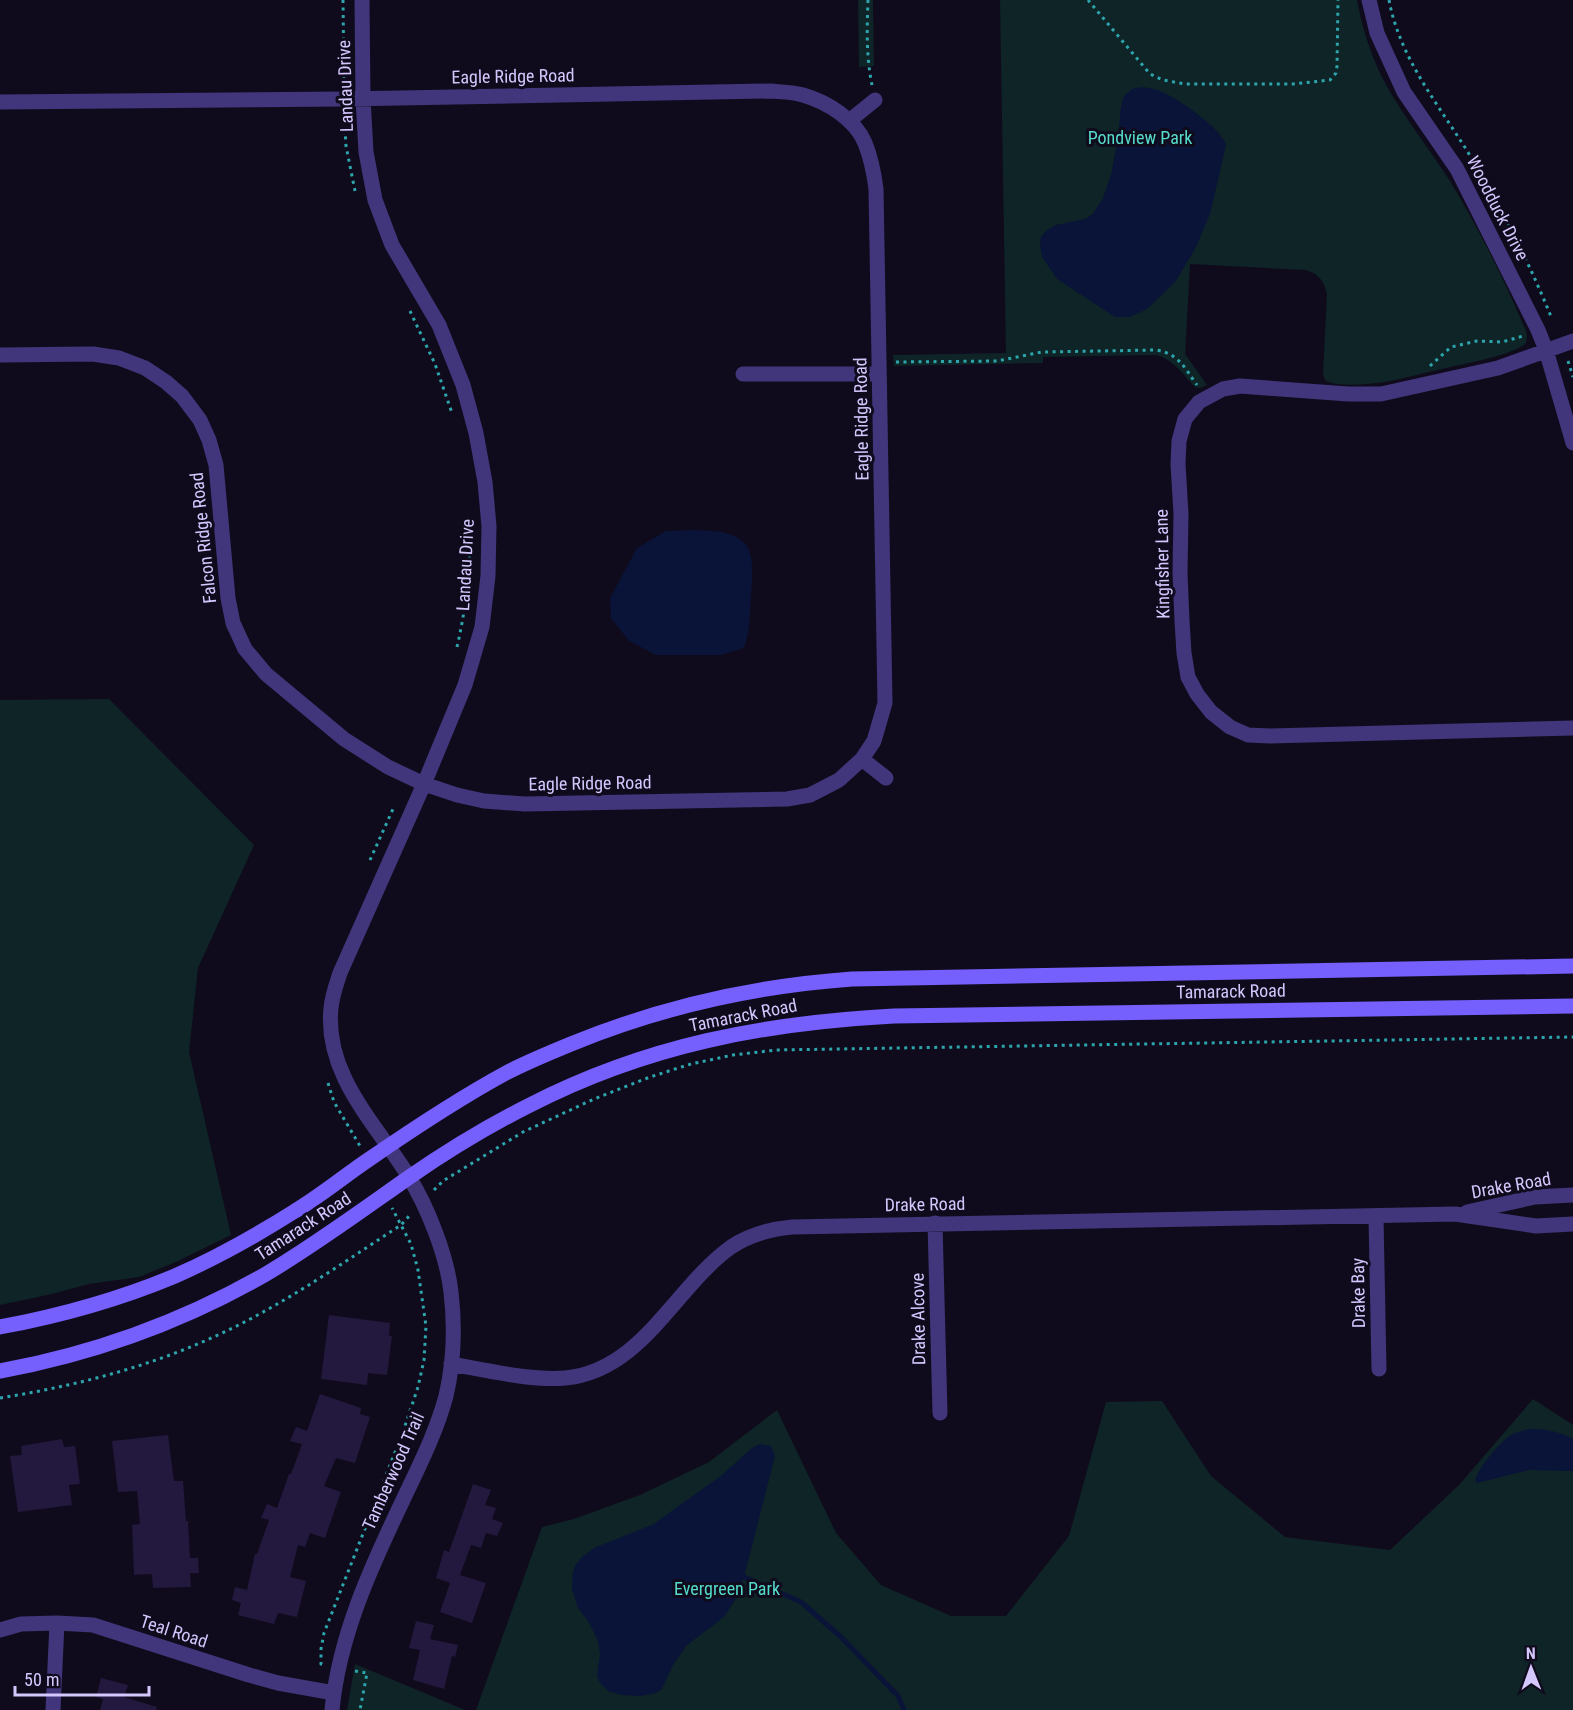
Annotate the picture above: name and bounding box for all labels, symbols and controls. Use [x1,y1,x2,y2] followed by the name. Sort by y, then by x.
[333,40,357,132] street label: Landau Drive
[451,64,575,88] street label: Eagle Ridge Road
[1088,127,1192,148] park label: Pondview Park
[1463,152,1533,264] street label: Woodduck Drive
[849,357,873,481] street label: Eagle Ridge Road
[186,472,220,604] street label: Falcon Ridge Road
[1151,509,1173,619] street label: Kingfisher Lane
[452,518,478,612] street label: Landau Drive
[528,771,652,795] street label: Eagle Ridge Road
[1176,980,1286,1002] street label: Tamarack Road
[687,994,799,1036] street label: Tamarack Road
[1469,1168,1553,1202] street label: Drake Road
[251,1187,355,1265] street label: Tamarack Road
[884,1193,966,1215] street label: Drake Road
[1347,1257,1369,1328] street label: Drake Bay
[907,1273,929,1365] street label: Drake Alcove
[358,1409,428,1533] street label: Tamberwood Trail
[674,1578,780,1599] park label: Evergreen Park
[137,1610,211,1652] street label: Teal Road
[1501,1638,1561,1698] north arrow
[1526,1644,1536,1663] text: N
[15,1659,148,1697] scale bar
[24,1669,59,1690] text: 50 m

